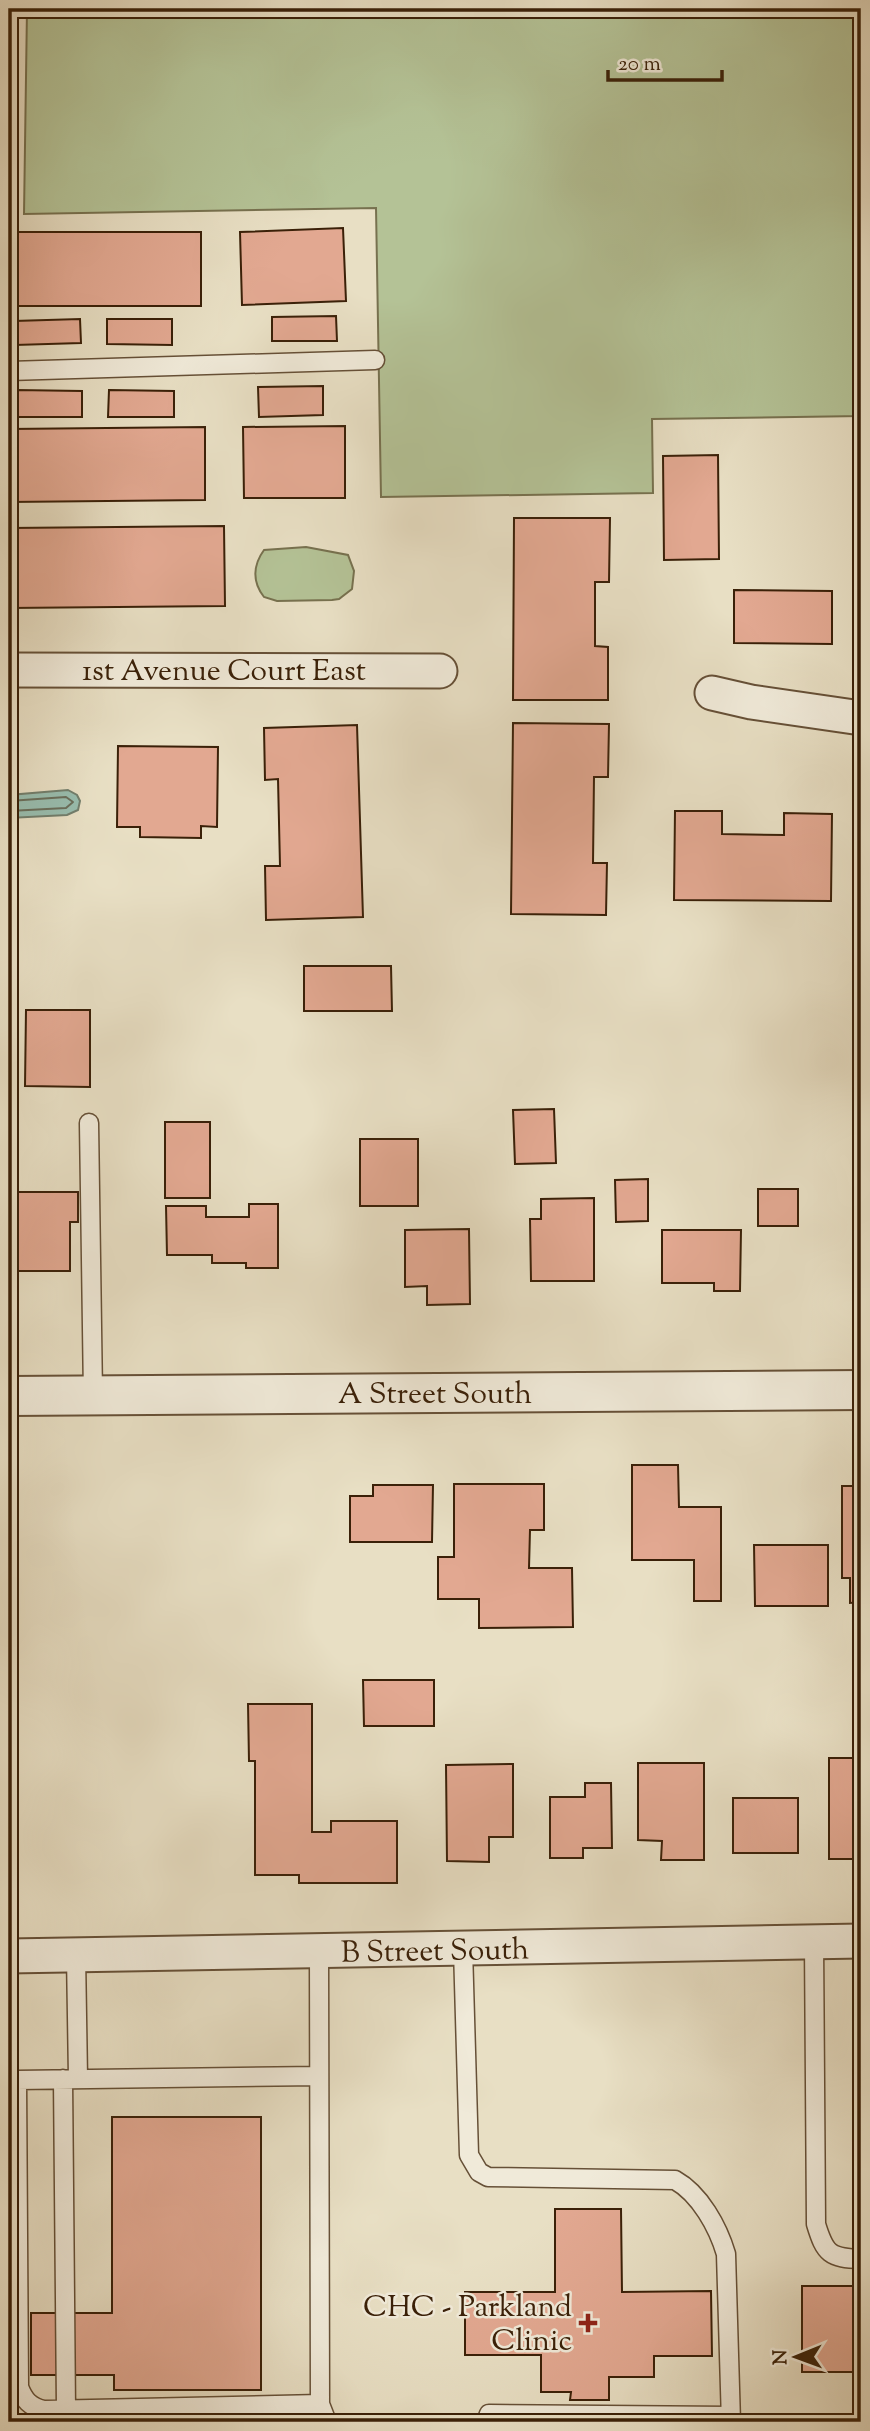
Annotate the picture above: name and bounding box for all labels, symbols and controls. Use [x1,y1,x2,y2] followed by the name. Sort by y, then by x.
[608,38,721,82] scale bar
[618,50,661,80] text: 20 m
[82,651,366,694] street label: 1st Avenue Court East
[338,1374,532,1417] street label: A Street South
[340,1929,530,1976] street label: B Street South
[363,2287,572,2364] place label: CHC - Parkland Clinic
[578,2313,598,2333] marker: CHC - Parkland Clinic
[762,2322,832,2392] north arrow
[768,2349,795,2365] text: N

